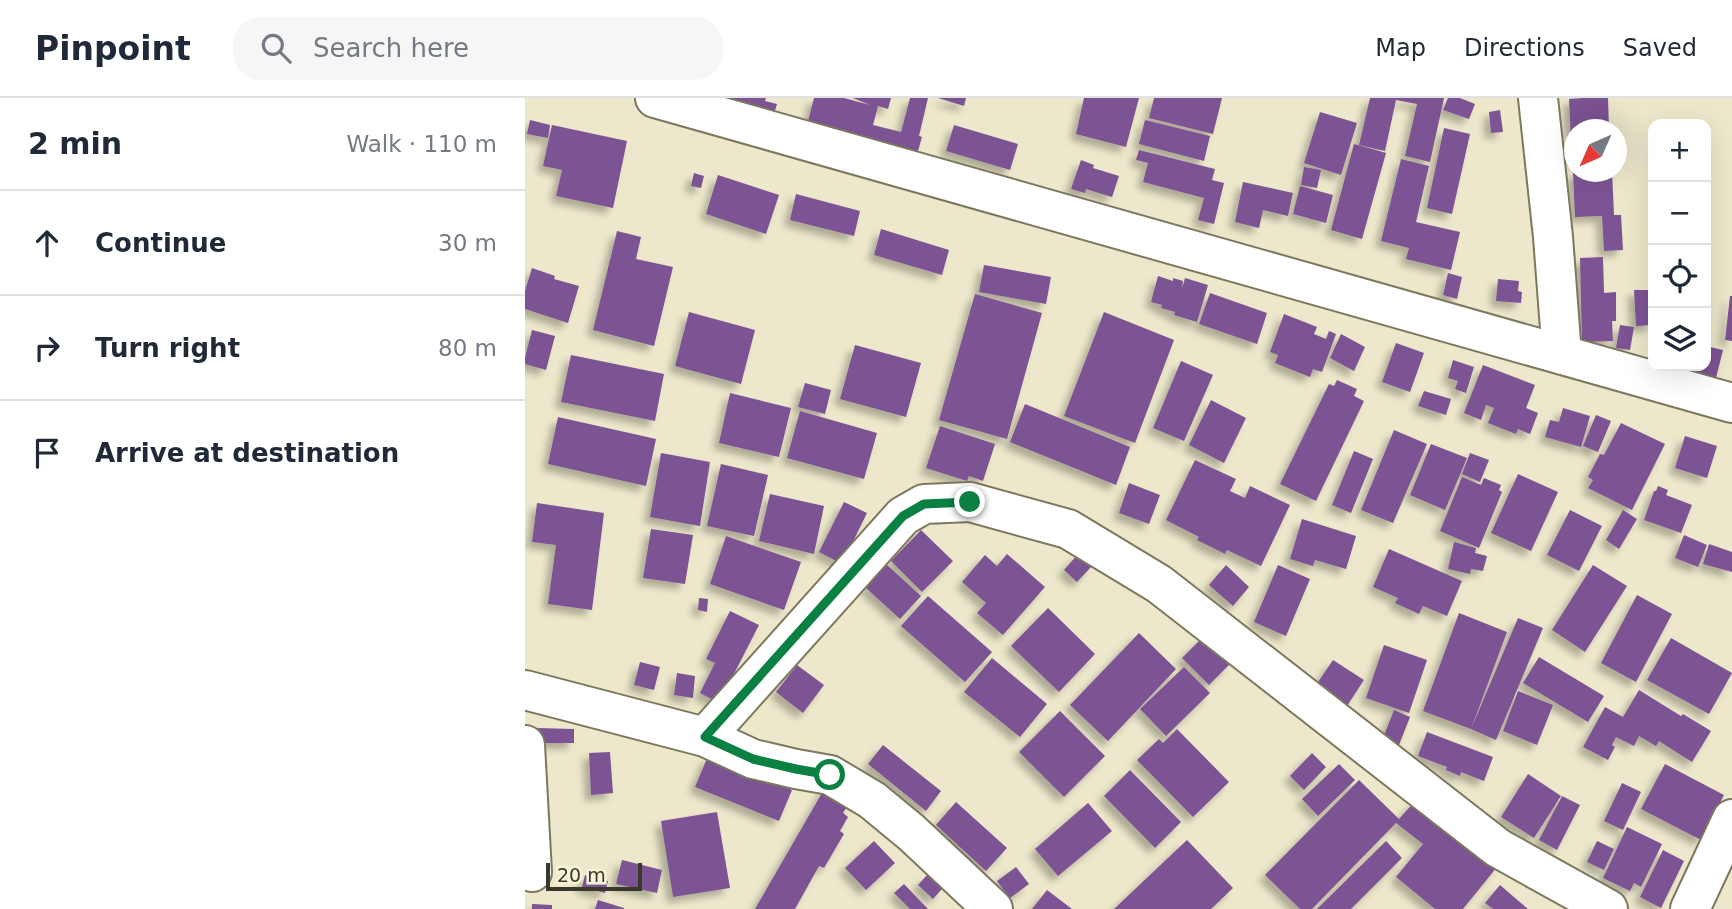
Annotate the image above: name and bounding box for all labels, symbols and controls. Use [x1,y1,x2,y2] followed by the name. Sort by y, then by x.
[233,17,723,80] search box
[35,29,191,68] text: Pinpoint
[257,29,295,67] icon: search
[313,33,469,63] text: Search here
[1375,34,1426,62] text: Map
[1464,34,1585,62] text: Directions
[1623,34,1697,62] text: Saved
[1564,119,1627,182] north arrow
[1648,119,1711,371] map controls
[1648,119,1711,182] button: +
[28,126,122,161] text: 2 min
[346,131,497,157] text: Walk · 110 m
[1648,182,1711,245] button: −
[28,224,66,262] icon: ahead
[95,228,226,258] text: Continue
[438,230,497,256] text: 30 m
[1648,245,1711,308] button: locate
[1648,308,1711,371] button: layers
[28,329,66,367] icon: right
[95,333,240,363] text: Turn right
[438,335,497,361] text: 80 m
[28,434,66,472] icon: arrive
[95,438,399,468] text: Arrive at destination
[954,486,985,517] route end
[814,759,845,790] route start
[546,860,642,892] scale bar
[557,864,606,886] text: 20 m

